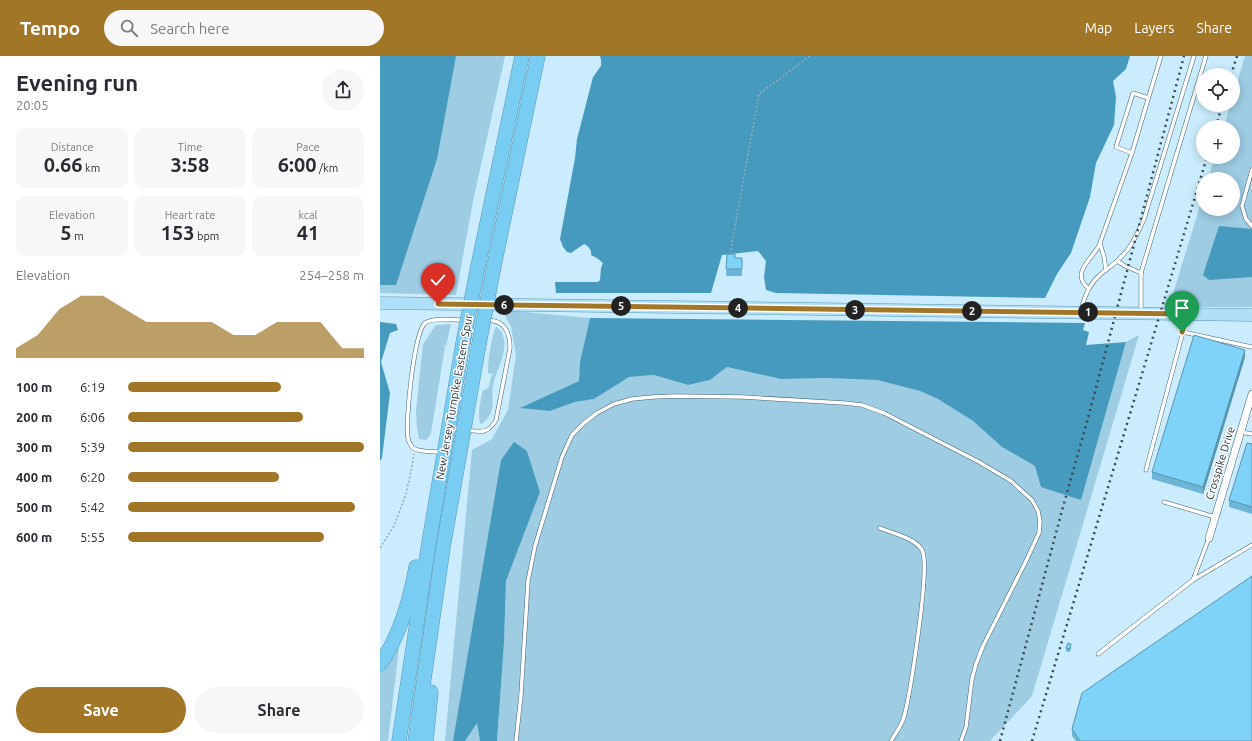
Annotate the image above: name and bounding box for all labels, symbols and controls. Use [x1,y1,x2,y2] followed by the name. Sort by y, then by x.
[104,10,384,46] search box
[20,17,80,39] text: Tempo
[118,17,140,39] icon: search
[150,20,230,37] text: Search here
[1085,20,1112,36] text: Map
[1134,20,1174,36] text: Layers
[1196,20,1232,36] text: Share
[1196,68,1240,216] map controls
[1196,68,1240,112] button: locate
[322,69,364,111] button: share
[16,70,138,95] text: Evening run
[16,98,49,112] text: 20:05
[1196,120,1240,164] button: +
[51,141,93,153] text: Distance
[178,141,202,153] text: Time
[296,141,320,153] text: Pace
[44,153,83,176] text: 0.66
[171,153,209,176] text: 3:58
[278,153,317,176] text: 6:00
[83,162,100,174] text: km
[317,162,338,174] text: /km
[1196,172,1240,216] button: −
[49,209,95,221] text: Elevation
[165,209,215,221] text: Heart rate
[299,209,318,221] text: kcal
[60,221,72,244] text: 5
[161,221,194,244] text: 153
[297,221,319,244] text: 41
[72,230,84,242] text: m
[194,230,219,242] text: bpm
[421,263,455,304] pin
[16,268,70,282] text: Elevation
[299,268,364,282] text: 254–258 m
[427,269,449,291] icon: check
[1165,291,1199,332] pin
[494,295,514,315] pin: 6
[611,296,631,316] pin: 5
[1171,297,1193,319] icon: arrive
[728,298,748,318] pin: 4
[501,299,507,311] text: 6
[618,300,624,312] text: 5
[845,300,865,320] pin: 3
[962,301,982,321] pin: 2
[735,302,741,314] text: 4
[1078,302,1098,322] pin: 1
[852,304,858,316] text: 3
[969,305,975,317] text: 2
[1085,306,1091,318] text: 1
[434,313,475,481] street label: New Jersey Turnpike Eastern Spur
[16,380,52,394] text: 100 m
[80,380,105,394] text: 6:19
[16,410,52,424] text: 200 m
[80,410,105,424] text: 6:06
[1203,425,1237,501] street label: Crosspike Drive
[16,440,52,454] text: 300 m
[80,440,105,454] text: 5:39
[16,470,52,484] text: 400 m
[80,470,105,484] text: 6:20
[16,500,52,514] text: 500 m
[80,500,105,514] text: 5:42
[16,530,52,544] text: 600 m
[80,530,105,544] text: 5:55
[16,687,186,733] button: Save
[194,687,364,733] button: Share

